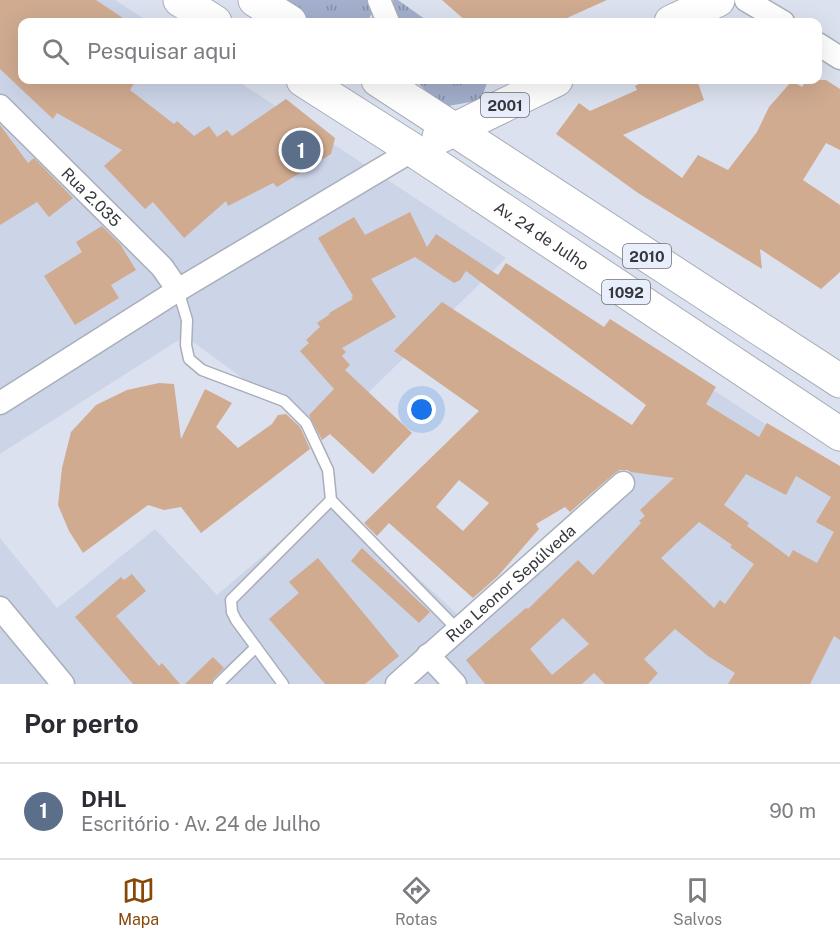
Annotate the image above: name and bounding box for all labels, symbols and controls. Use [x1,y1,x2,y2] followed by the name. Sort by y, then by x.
[18,18,822,84] search box
[39,35,72,68] icon: search
[87,38,237,64] text: Pesquisar aqui
[481,93,529,117] road number: 2001
[282,128,320,172] pin: 1
[58,163,125,230] street label: Rua 2.035
[491,197,593,274] street label: Av. 24 de Julho
[623,244,671,268] road number: 2010
[602,280,650,304] road number: 1092
[407,395,436,424] your location
[442,520,579,646] street label: Rua Leonor Sepúlveda
[24,708,139,739] text: Por perto
[81,786,127,812] text: DHL
[39,799,48,823] text: 1
[769,799,816,823] text: 90 m
[81,812,321,836] text: Escritório · Av. 24 de Julho
[118,874,159,929] tab: Mapa
[395,874,437,929] tab: Rotas
[673,874,722,929] tab: Salvos

